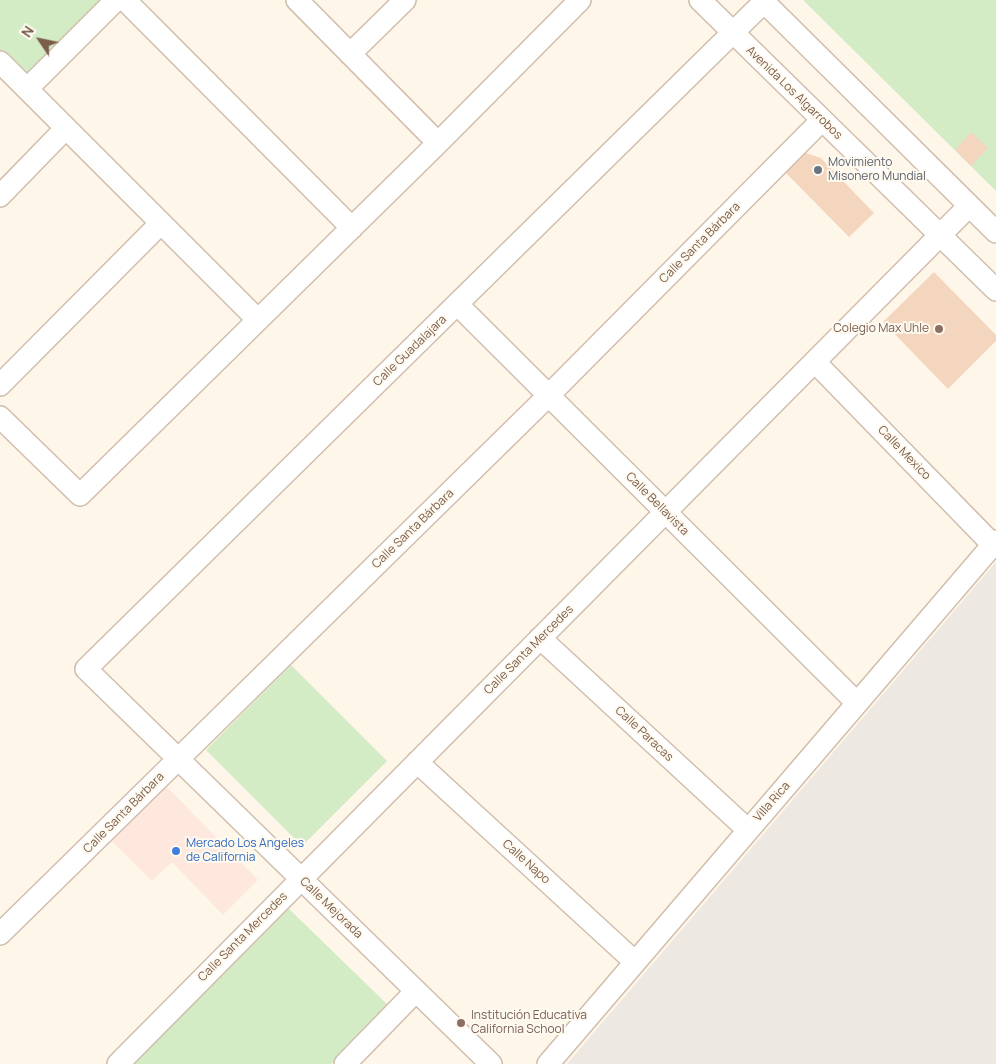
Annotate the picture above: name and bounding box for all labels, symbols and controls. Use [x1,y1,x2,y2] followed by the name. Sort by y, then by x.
[15,15,65,65] north arrow
[16,22,38,41] text: N
[743,43,845,143] street label: Avenida Los Algarrobos
[828,156,926,184] place label: Movimiento Misonero Mundial
[812,164,824,176] marker: Movimiento Misonero Mundial
[657,200,743,286] street label: Calle Santa Bárbara
[370,312,450,390] street label: Calle Guadalajara
[833,322,929,336] place label: Colegio Max Uhle
[933,323,945,335] marker: Colegio Max Uhle
[875,423,933,483] street label: Calle Mexico
[622,469,692,539] street label: Calle Bellavista
[369,486,457,572] street label: Calle Santa Bárbara
[481,602,577,698] street label: Calle Santa Mercedes
[612,703,676,765] street label: Calle Paracas
[81,770,167,856] street label: Calle Santa Bárbara
[751,779,793,825] street label: Villa Rica
[186,837,304,865] place label: Mercado Los Angeles de California
[499,837,553,887] street label: Calle Napo
[170,845,182,857] marker: Mercado Los Angeles de California
[297,874,365,942] street label: Calle Mejorada
[195,889,291,985] street label: Calle Santa Mercedes
[471,1009,587,1037] place label: Institución Educativa California School
[455,1017,467,1029] marker: Institución Educativa California School

